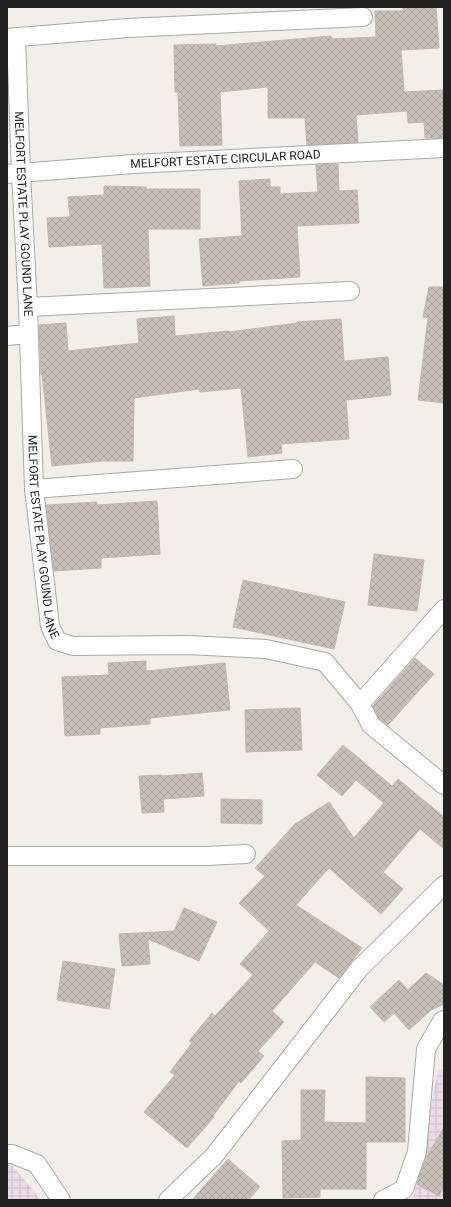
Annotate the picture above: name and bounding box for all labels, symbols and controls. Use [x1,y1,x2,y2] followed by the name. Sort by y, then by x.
[12,111,35,317] street label: MELFORT ESTATE PLAY GOUND LANE
[130,147,321,171] street label: MELFORT ESTATE CIRCULAR ROAD
[25,435,62,641] street label: MELFORT ESTATE PLAY GOUND LANE

